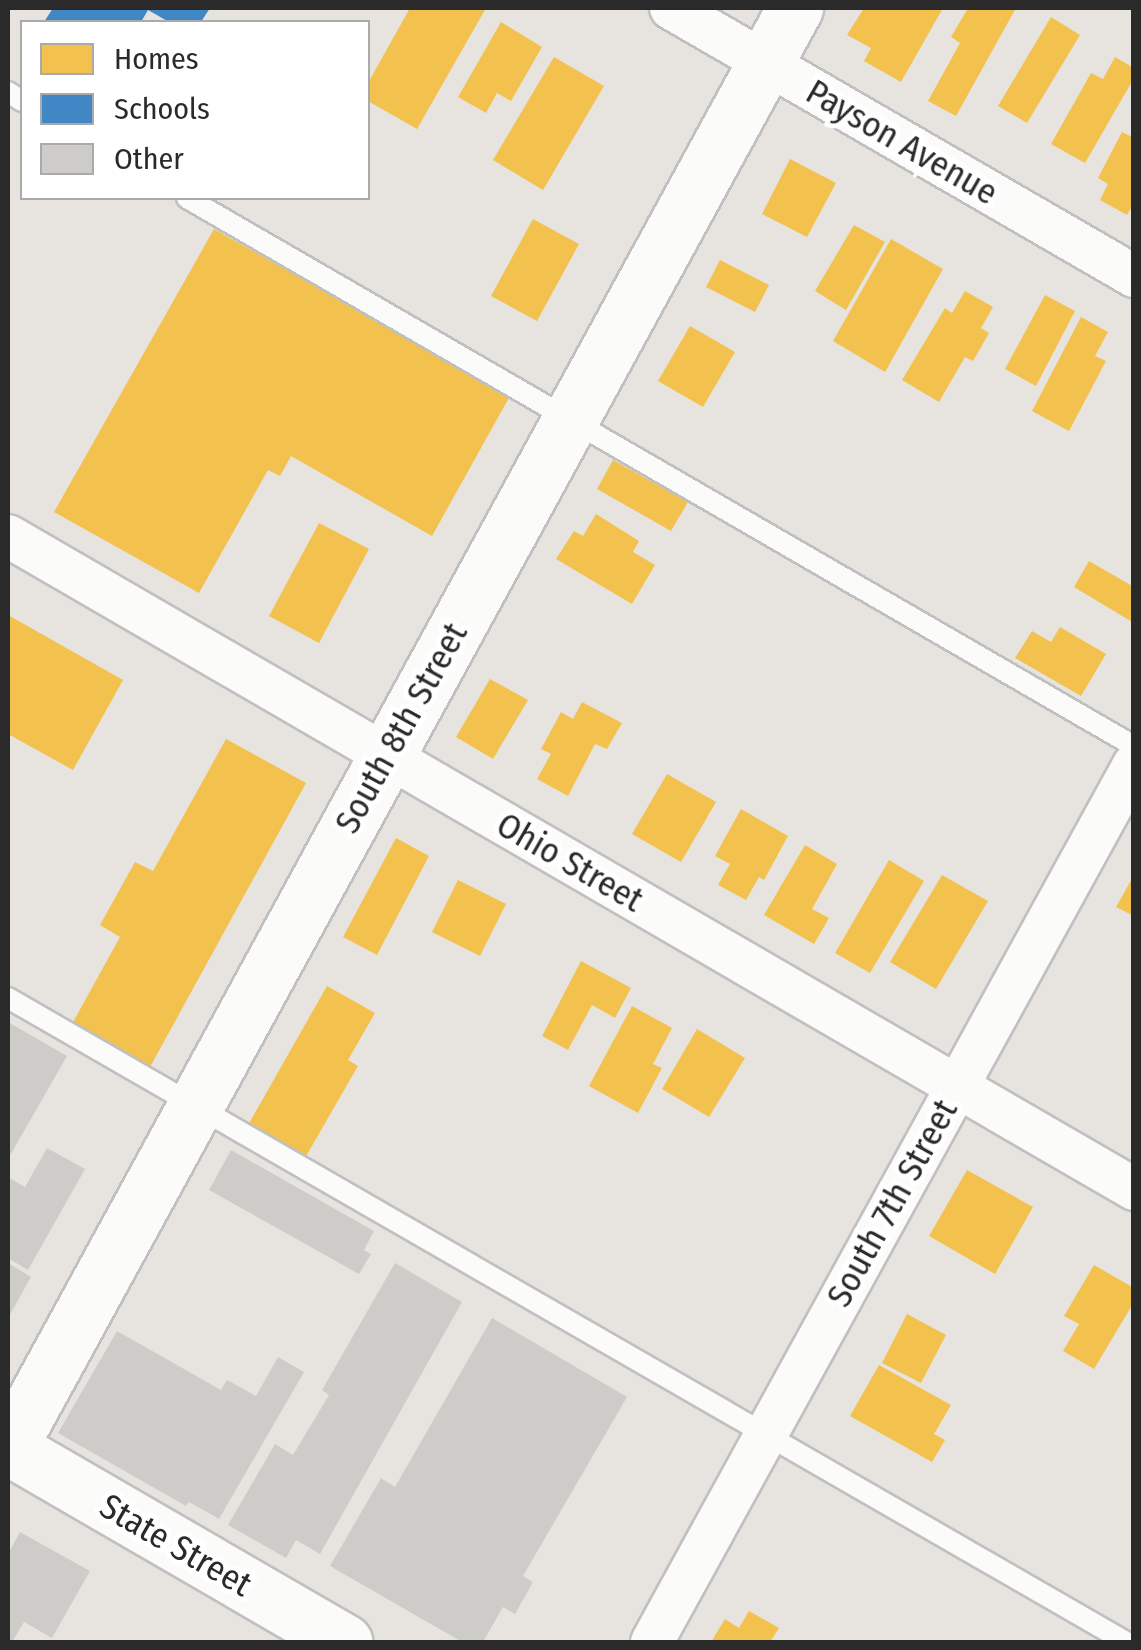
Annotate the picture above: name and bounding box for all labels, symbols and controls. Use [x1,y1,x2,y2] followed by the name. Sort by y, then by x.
[20,20,370,200] legend
[114,41,199,77] text: Homes
[799,70,1005,214] street label: Payson Avenue
[114,91,210,127] text: Schools
[114,141,184,177] text: Other
[326,616,476,840] street label: South 8th Street
[489,803,651,921] street label: Ohio Street
[818,1092,966,1314] street label: South 7th Street
[93,1485,259,1605] street label: State Street

